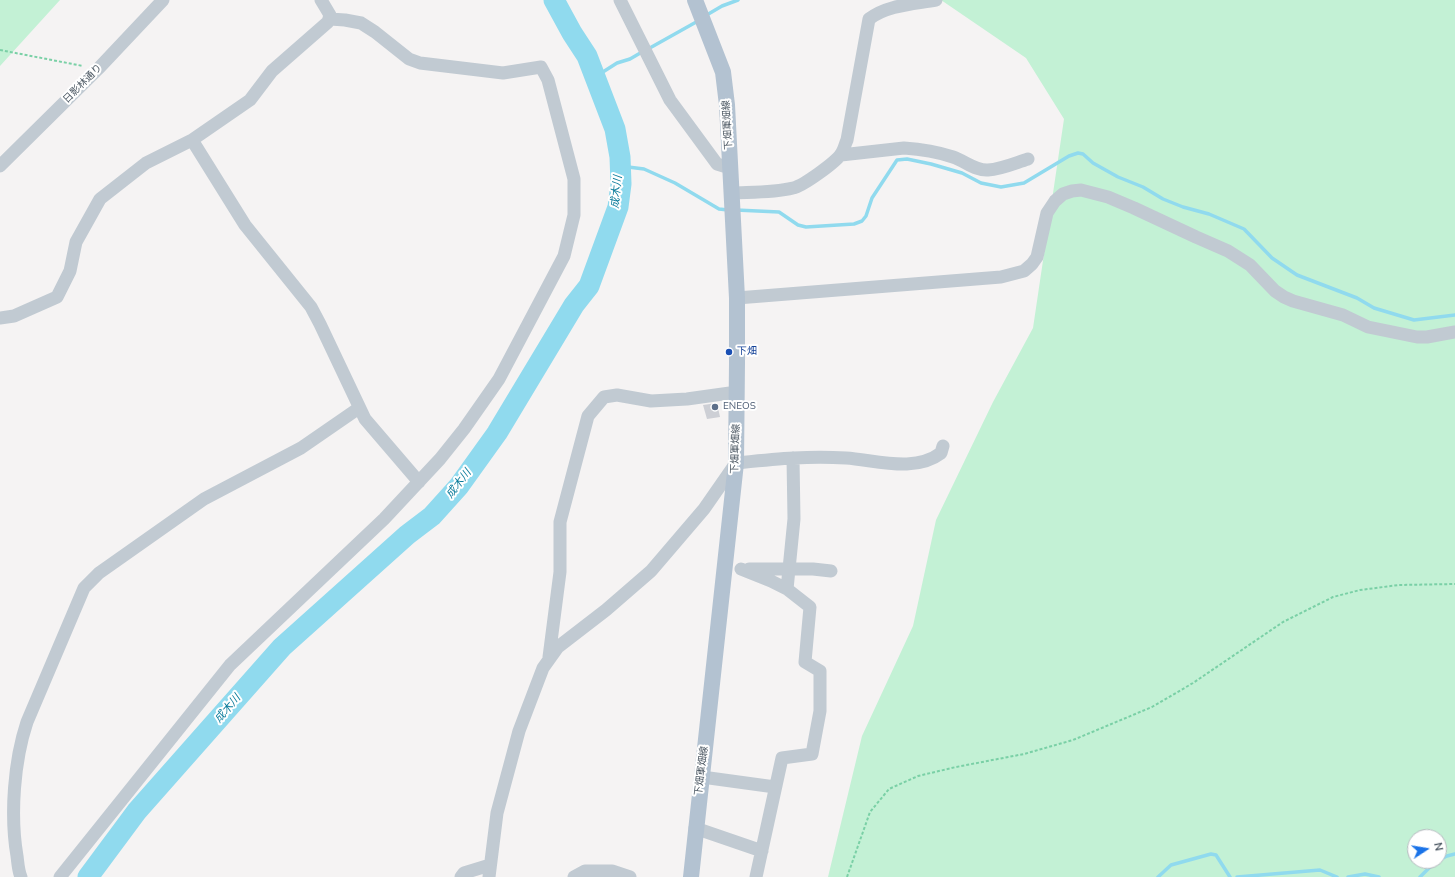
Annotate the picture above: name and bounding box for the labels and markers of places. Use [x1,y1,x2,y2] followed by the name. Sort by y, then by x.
[737,346,757,358] place label: 下畑
[724,347,734,357] marker: 下畑
[723,401,756,413] place label: ENEOS
[710,402,720,412] marker: ENEOS

